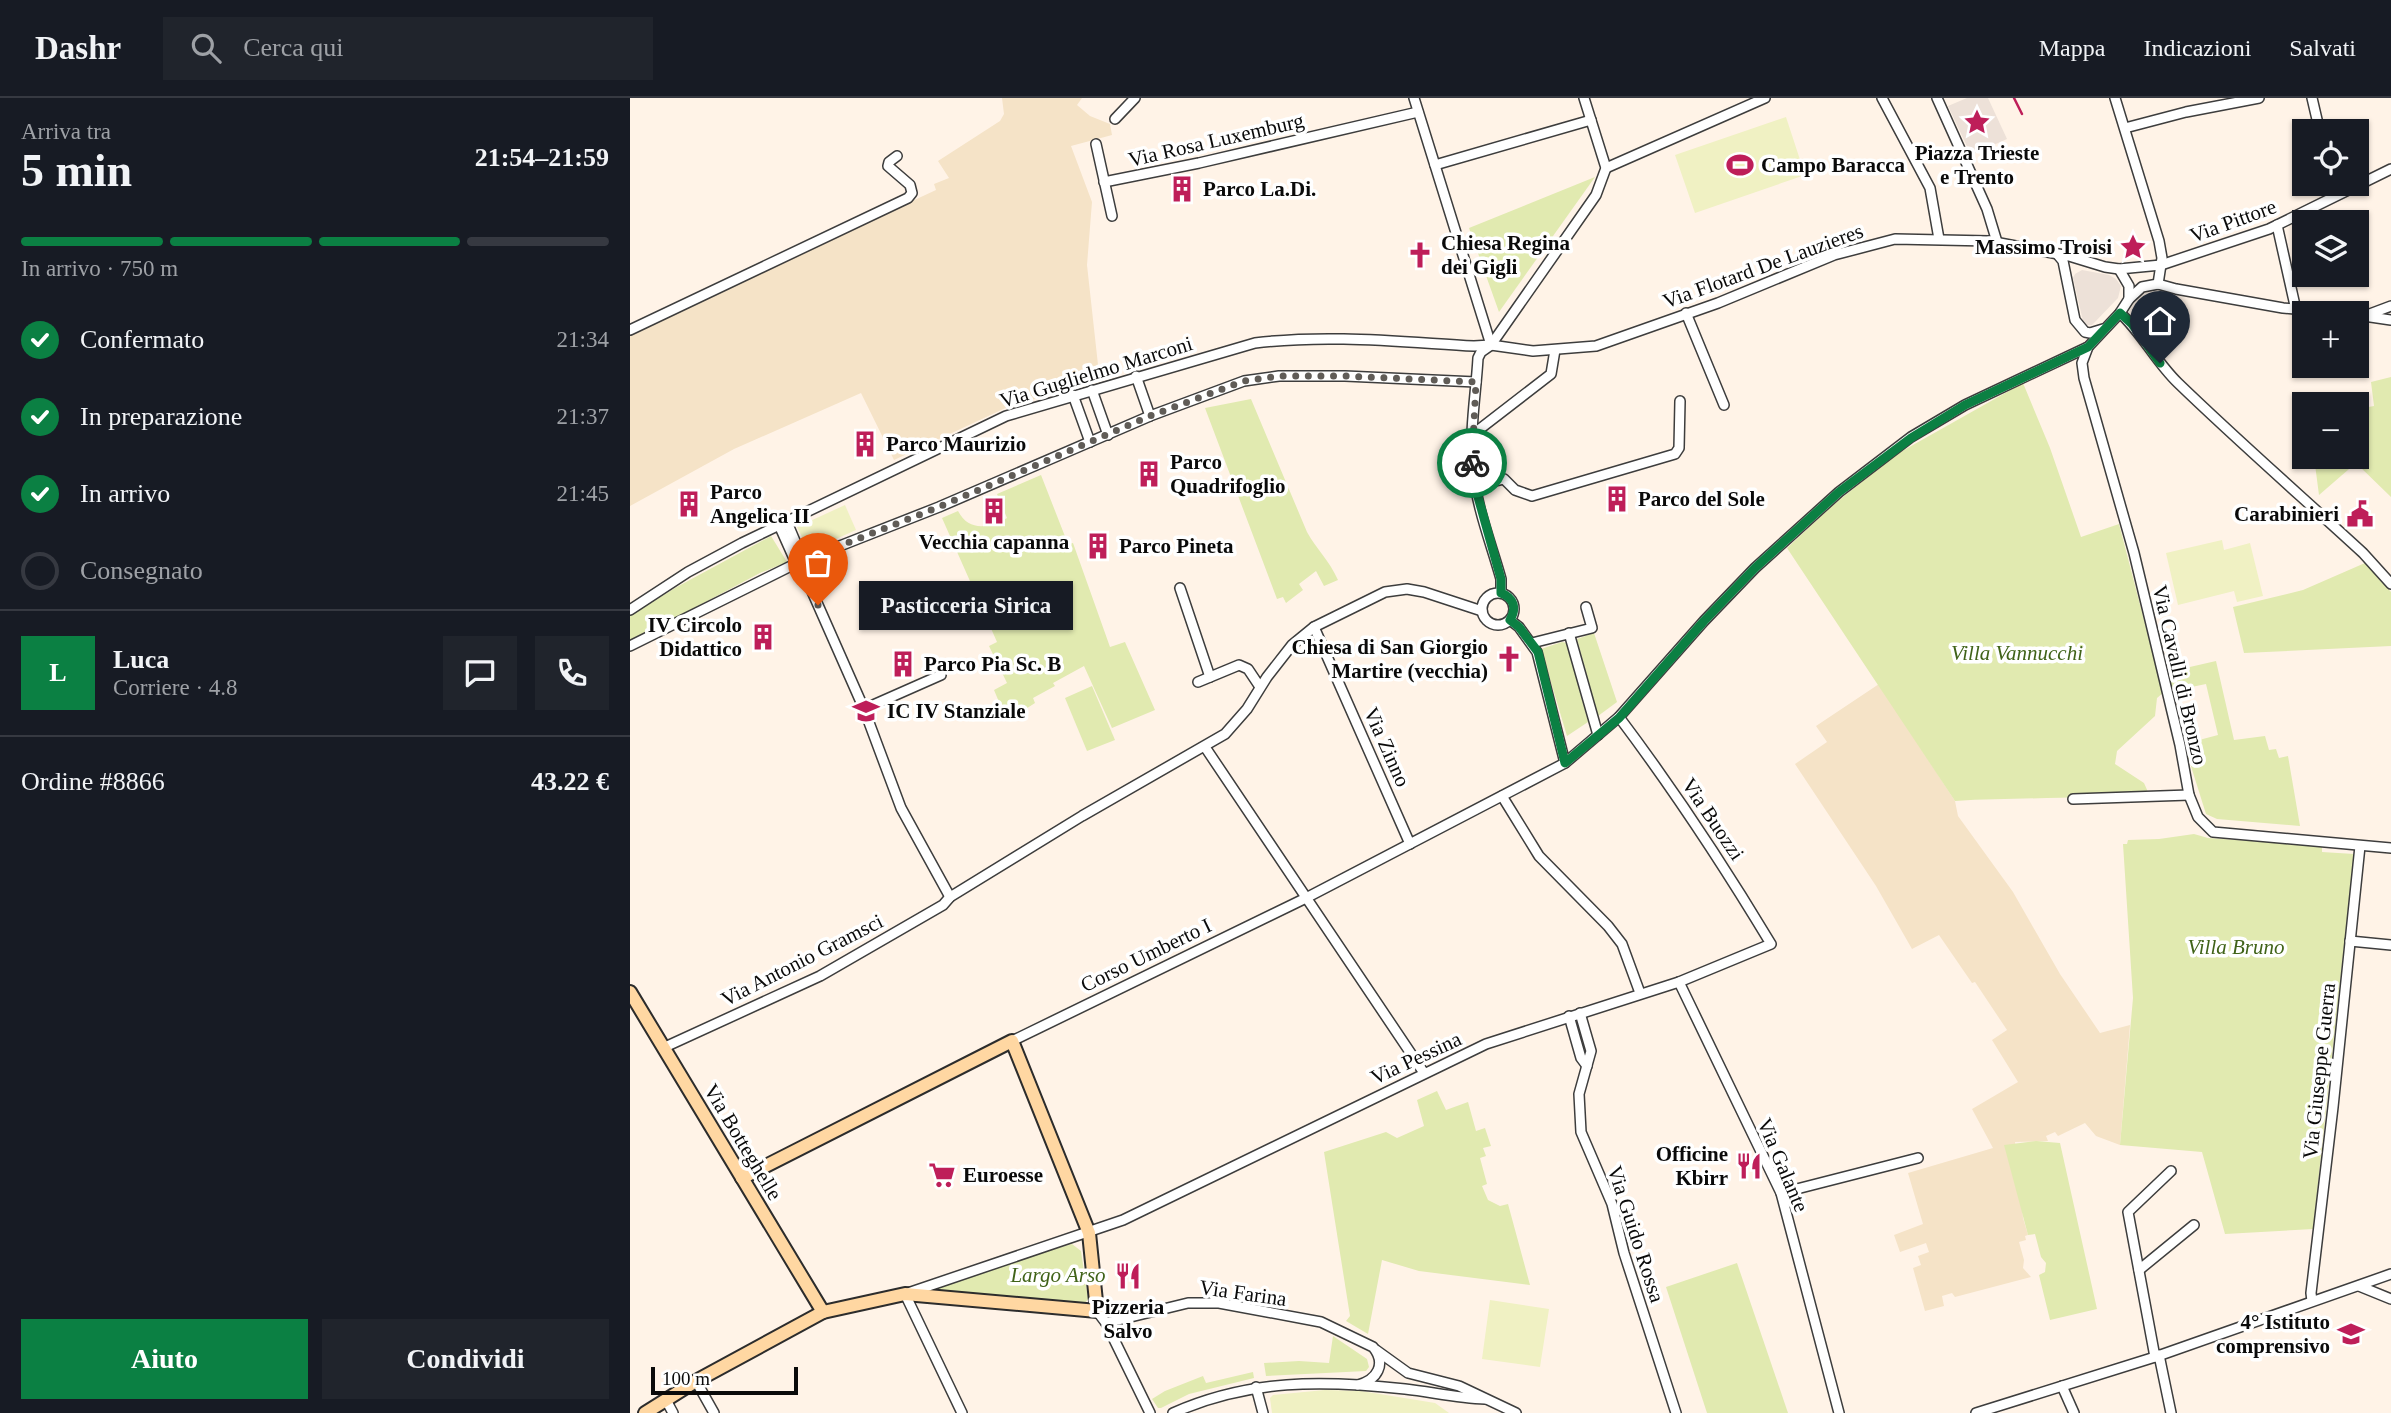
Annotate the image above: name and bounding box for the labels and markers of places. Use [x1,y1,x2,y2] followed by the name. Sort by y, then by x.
[1962,107,1992,137] place icon: Piazza Trieste e Trento
[1915,141,2039,189] place label: Piazza Trieste e Trento
[1725,150,1755,180] sports icon: Campo Baracca
[1761,153,1906,177] place label: Campo Baracca
[1167,174,1197,204] building icon: Parco La.Di.
[1203,177,1316,201] place label: Parco La.Di.
[1441,231,1570,279] place label: Chiesa Regina dei Gigli
[2118,232,2148,262] place icon: Massimo Troisi
[1975,235,2112,259] place label: Massimo Troisi
[1405,240,1435,270] church icon: Chiesa Regina dei Gigli
[2130,291,2190,363] pin
[850,429,880,459] building icon: Parco Maurizio
[886,432,1026,456] place label: Parco Maurizio
[1170,450,1286,498] place label: Parco Quadrifoglio
[1134,459,1164,489] building icon: Parco Quadrifoglio
[710,480,810,528] place label: Parco Angelica II
[1602,484,1632,514] building icon: Parco del Sole
[1638,487,1765,511] place label: Parco del Sole
[674,489,704,519] building icon: Parco Angelica II
[979,496,1009,526] building icon: Vecchia capanna
[2345,499,2375,529] public building icon: Carabinieri
[2234,502,2339,526] place label: Carabinieri
[919,530,1070,554] place label: Vecchia capanna
[1083,531,1113,561] building icon: Parco Pineta
[788,533,848,605] pin
[1119,534,1234,558] place label: Parco Pineta
[860,580,1074,630] callout: Pasticceria Sirica
[648,613,742,661] place label: IV Circolo Didattico
[748,622,778,652] building icon: IV Circolo Didattico
[1291,635,1488,683] place label: Chiesa di San Giorgio Martire (vecchia)
[1494,644,1524,674] church icon: Chiesa di San Giorgio Martire (vecchia)
[888,649,918,679] building icon: Parco Pia Sc. B
[924,652,1061,676] place label: Parco Pia Sc. B
[851,696,881,726] school or university icon: IC IV Stanziale
[887,699,1025,723] place label: IC IV Stanziale
[1656,1142,1728,1190] place label: Officine Kbirr
[1734,1151,1764,1181] restaurant icon: Officine Kbirr
[927,1160,957,1190] supermarket icon: Euroesse
[963,1163,1043,1187] place label: Euroesse
[1113,1261,1143,1291] restaurant icon: Pizzeria Salvo
[1092,1295,1165,1343] place label: Pizzeria Salvo
[2216,1310,2330,1358] place label: 4° Istituto comprensivo
[2336,1319,2366,1349] school or university icon: 4° Istituto comprensivo

